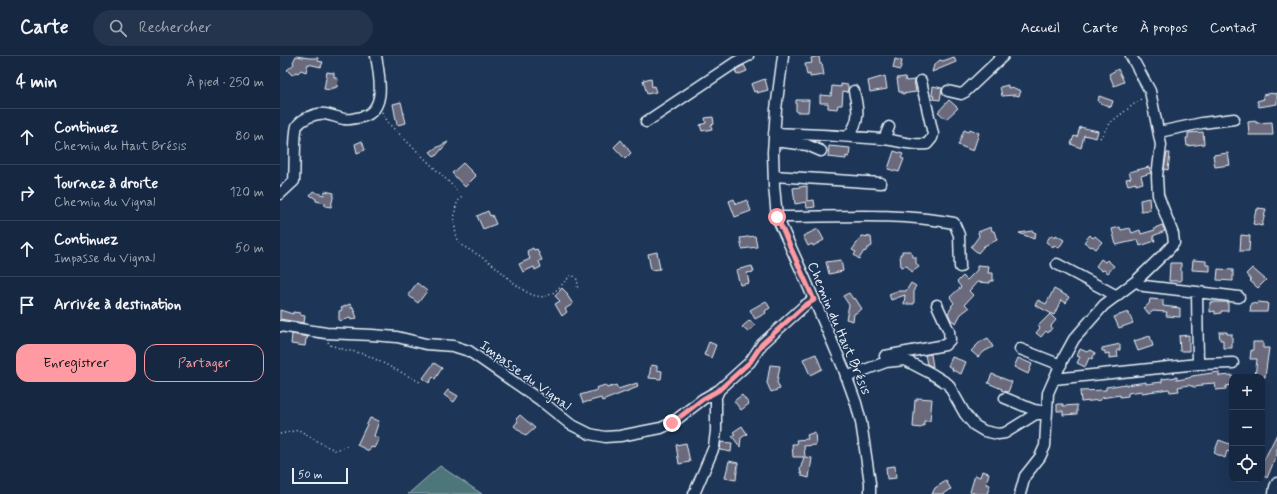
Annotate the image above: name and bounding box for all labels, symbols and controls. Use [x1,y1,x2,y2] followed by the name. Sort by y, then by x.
[93,10,373,46] search box
[20,15,69,40] text: Carte
[107,17,129,39] icon: search
[139,18,212,38] text: Rechercher
[1021,19,1060,37] text: Accueil
[1082,19,1118,37] text: Carte
[1140,19,1188,37] text: À propos
[1210,19,1257,37] text: Contact
[16,71,57,93] text: 4 min
[186,74,264,91] text: À pied · 250 m
[54,118,118,138] text: Continuez
[16,126,38,148] icon: ahead
[235,128,264,145] text: 80 m
[54,138,187,155] text: Chemin du Haut Brésis
[54,174,158,194] text: Tournez à droite
[16,182,38,204] icon: right
[230,184,264,201] text: 120 m
[54,194,155,211] text: Chemin du Vignal
[768,208,786,226] route start
[54,230,118,250] text: Continuez
[16,238,38,260] icon: ahead
[235,240,264,257] text: 50 m
[54,250,155,267] text: Impasse du Vignal
[803,259,875,398] street label: Chemin du Haut Brésis
[16,294,38,316] icon: arrive
[54,295,181,315] text: Arrivée à destination
[476,337,575,415] street label: Impasse du Vignal
[16,344,136,382] button: Enregistrer
[144,344,264,382] button: Partager
[1229,374,1265,482] map controls
[1229,374,1265,410] button: +
[1229,410,1265,446] button: −
[663,414,681,432] route end
[1229,446,1265,482] button: locate
[292,466,348,485] scale bar
[298,468,323,482] text: 50 m

